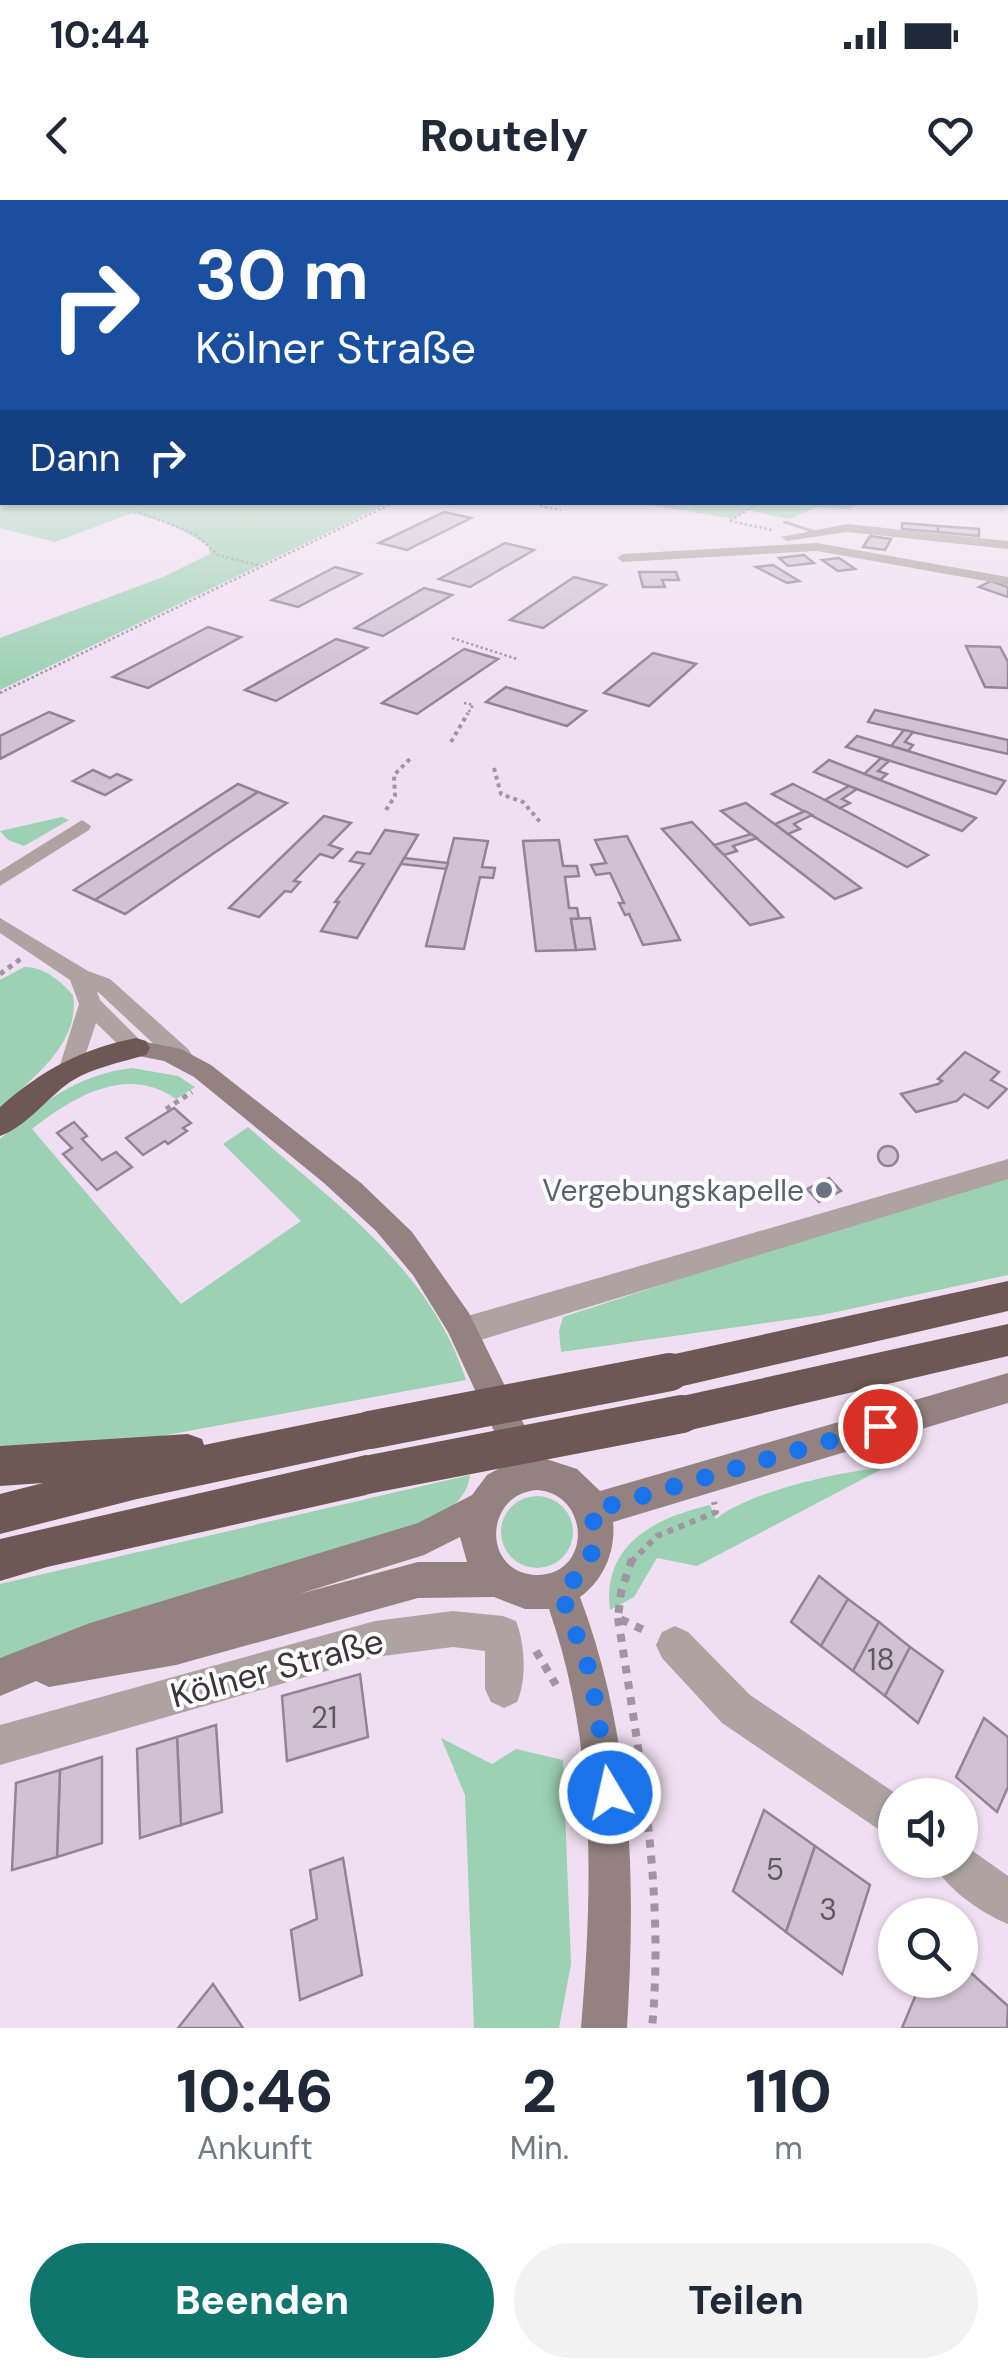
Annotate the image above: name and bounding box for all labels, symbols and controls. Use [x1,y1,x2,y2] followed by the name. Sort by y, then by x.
[50,10,150,60] text: 10:44
[420,106,588,165] text: Routely
[30,108,85,163] icon: back
[923,108,978,163] icon: heart
[195,230,369,321] text: 30 m
[30,240,160,370] icon: right
[195,318,476,377] text: Kölner Straße
[140,430,195,485] icon: right
[30,433,120,483] text: Dann
[542,1171,804,1210] place label: Vergebungskapelle
[813,1179,835,1201] marker: Vergebungskapelle
[838,1384,923,1469] pin
[853,1399,908,1454] icon: arrive
[165,1617,389,1719] street label: Kölner Straße
[867,1640,895,1679] house number: 18
[311,1698,337,1737] house number: 21
[558,1741,662,1845] position arrow
[878,1778,978,1998] map controls
[878,1778,978,1878] button: sound
[766,1850,784,1889] house number: 5
[819,1890,837,1929] house number: 3
[878,1898,978,1998] button: search
[176,2052,334,2131] text: 10:46
[522,2052,557,2131] text: 2
[745,2052,832,2131] text: 110
[197,2127,313,2169] text: Ankunft
[510,2127,569,2169] text: Min.
[774,2127,803,2169] text: m
[30,2243,494,2358] button: Beenden
[514,2243,978,2358] button: Teilen

